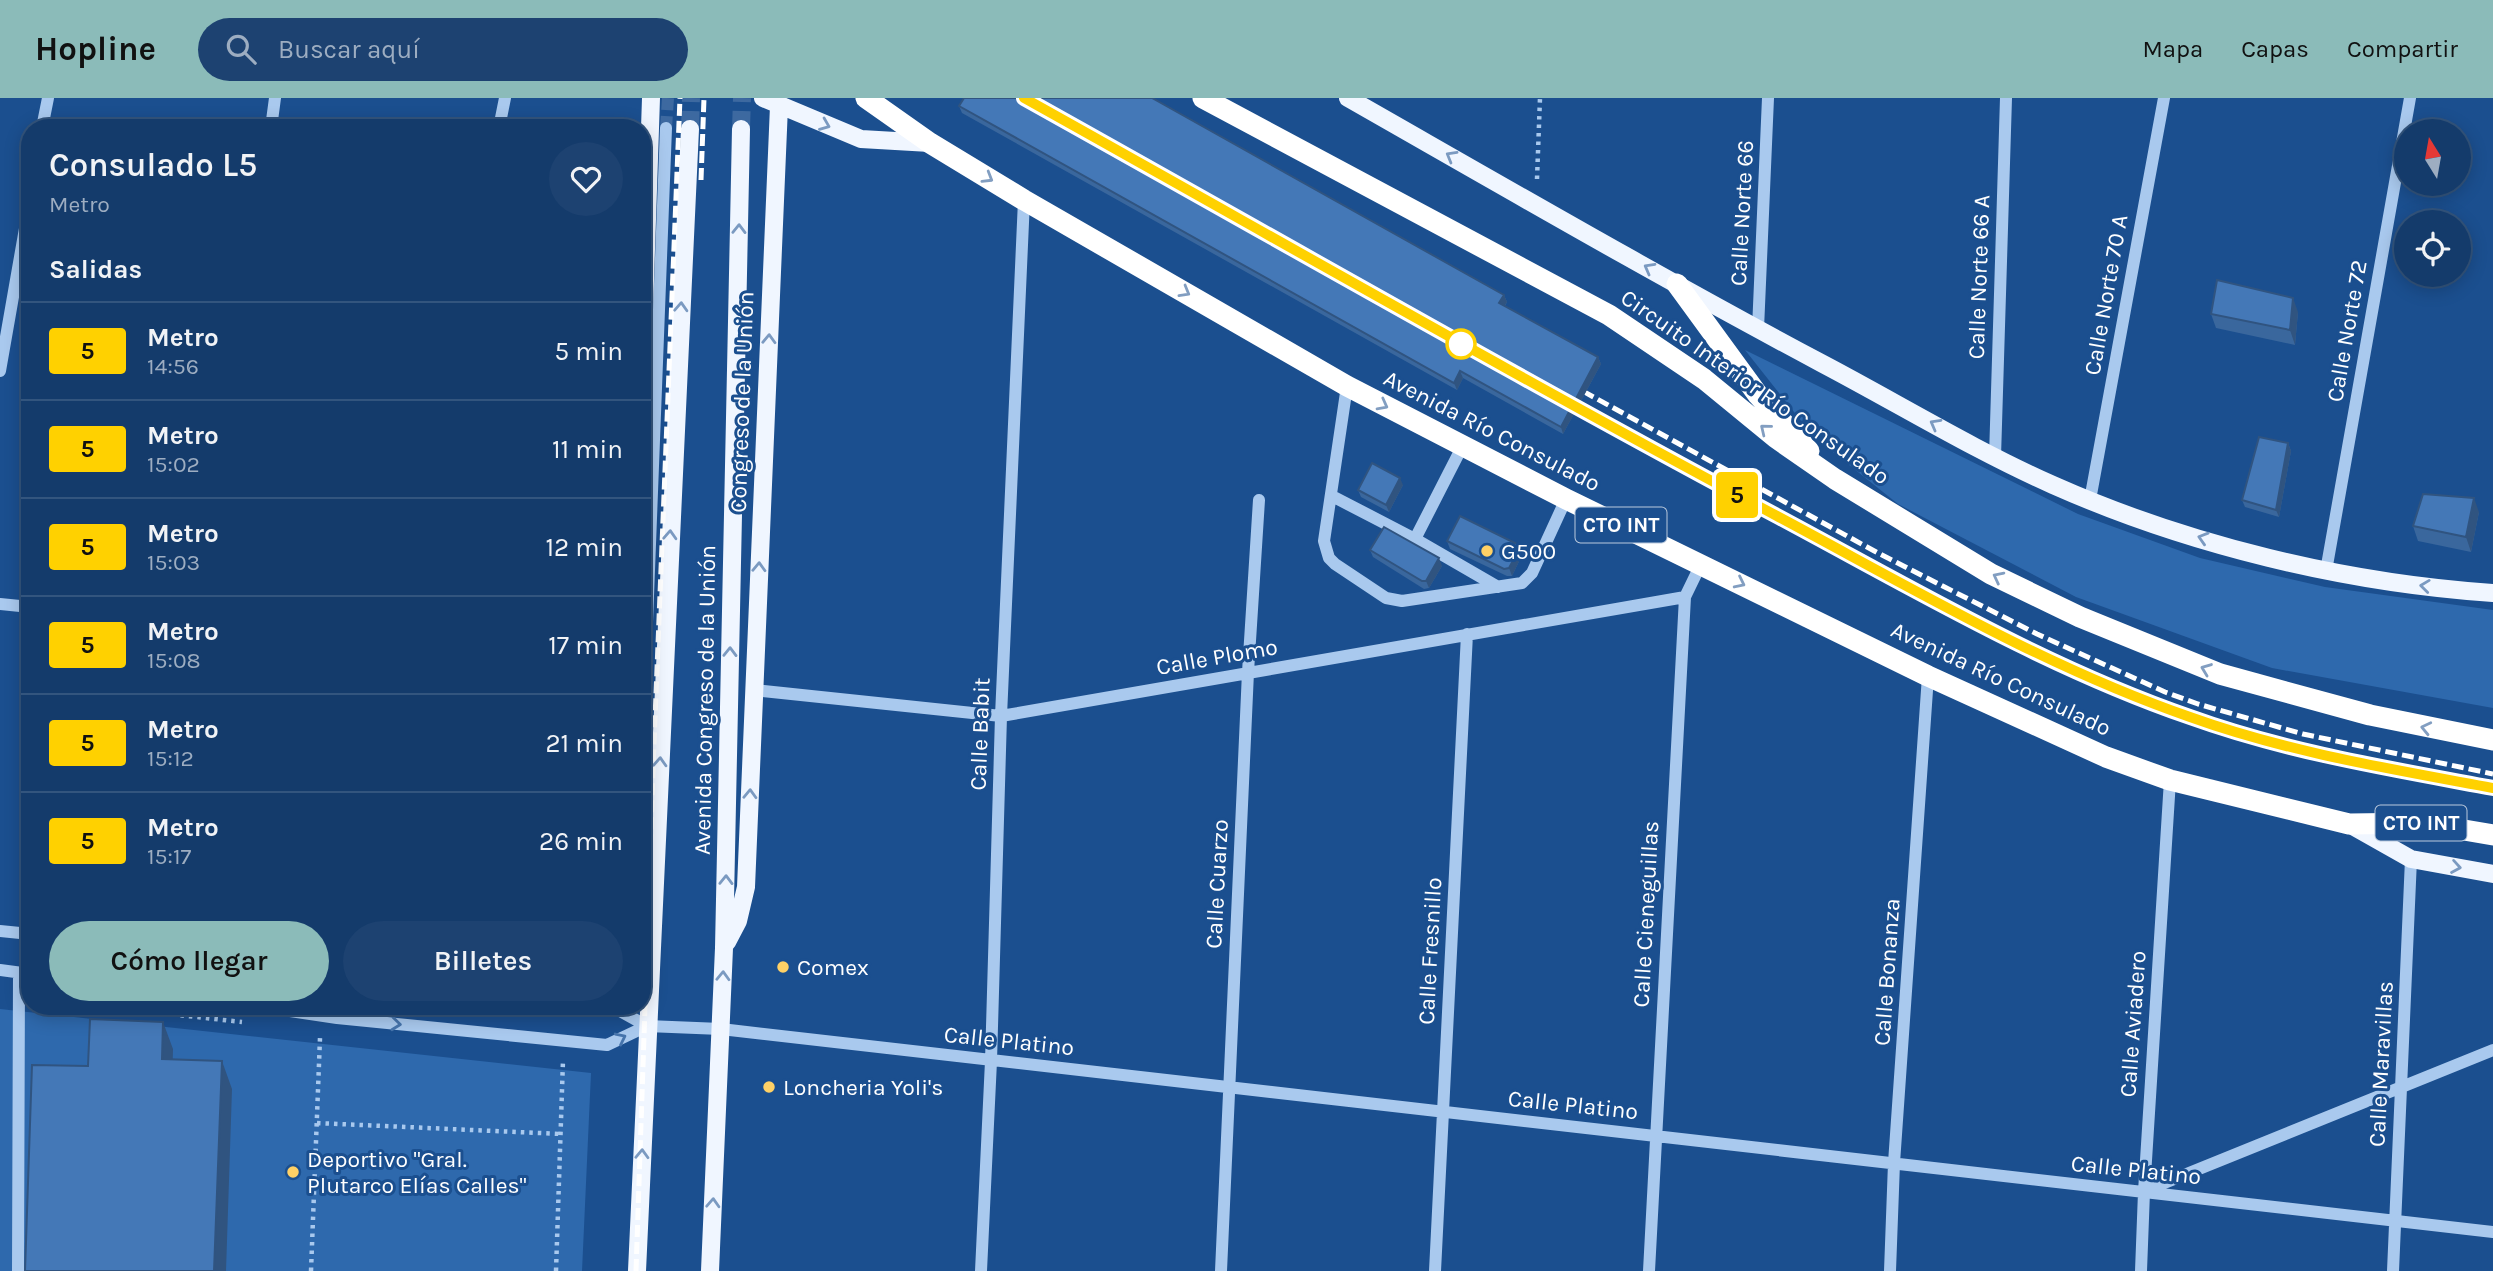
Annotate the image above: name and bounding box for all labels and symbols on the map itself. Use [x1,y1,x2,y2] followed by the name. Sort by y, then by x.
[818,117,831,131] one-way arrow
[2394,119,2471,196] north arrow
[1725,139,1759,287] street label: Calle Norte 66
[1446,151,1458,164] one-way arrow
[981,170,994,183] one-way arrow
[1963,194,1995,360] street label: Calle Norte 66 A
[2079,213,2133,377] street label: Calle Norte 70 A
[731,223,747,234] one-way arrow
[2321,258,2373,404] street label: Calle Norte 72
[1644,263,1656,276] one-way arrow
[1178,284,1190,297] one-way arrow
[1615,284,1895,490] street label: Circuito Interior Río Consulado
[725,291,759,513] street label: Congreso de la Unión
[674,302,689,313] one-way arrow
[1446,329,1476,359] unlabelled marker
[761,334,776,345] one-way arrow
[1379,365,1605,497] street label: Avenida Río Consulado
[1376,396,1388,410] one-way arrow
[1930,419,1942,432] one-way arrow
[1761,425,1774,437] one-way arrow
[1714,472,1760,518] line badge: 5
[1576,508,1666,542] road number: CTO INT
[663,529,678,540] one-way arrow
[2197,532,2209,547] one-way arrow
[1501,538,1556,565] place label: G500
[1479,543,1495,559] marker: G500
[689,545,721,855] street label: Avenida Congreso de la Unión
[752,561,767,572] one-way arrow
[1993,572,2005,585] one-way arrow
[1733,575,1745,589] one-way arrow
[2419,579,2431,594] one-way arrow
[1887,616,2115,742] street label: Avenida Río Consulado
[1154,633,1280,681] street label: Calle Plomo
[723,647,738,658] one-way arrow
[2201,663,2213,677] one-way arrow
[965,677,995,791] street label: Calle Babit
[2420,721,2432,736] one-way arrow
[652,756,667,767] one-way arrow
[742,788,757,799] one-way arrow
[2376,806,2466,840] road number: CTO INT
[1200,819,1234,949] street label: Calle Cuarzo
[1628,820,1664,1008] street label: Calle Cieneguillas
[2450,859,2462,874] one-way arrow
[718,874,734,884] one-way arrow
[1413,877,1447,1025] street label: Calle Fresnillo
[1868,897,1906,1047] street label: Calle Bonanza
[2114,950,2152,1098] street label: Calle Aviadero
[797,954,869,981] place label: Comex
[775,959,791,975] marker: Comex
[716,970,731,981] one-way arrow
[2363,980,2399,1148] street label: Calle Maravillas
[391,1016,402,1031] one-way arrow
[943,1021,1075,1061] street label: Calle Platino
[614,1033,626,1047] one-way arrow
[783,1074,943,1101] place label: Loncheria Yoli's
[761,1079,777,1095] marker: Loncheria Yoli's
[1507,1085,1639,1125] street label: Calle Platino
[307,1146,527,1199] place label: Deportivo "Gral. Plutarco Elías Calles"
[635,1148,650,1159] one-way arrow
[2070,1150,2202,1190] street label: Calle Platino
[285,1164,301,1180] marker: Deportivo "Gral. Plutarco Elías Calles"
[705,1197,720,1208] one-way arrow

